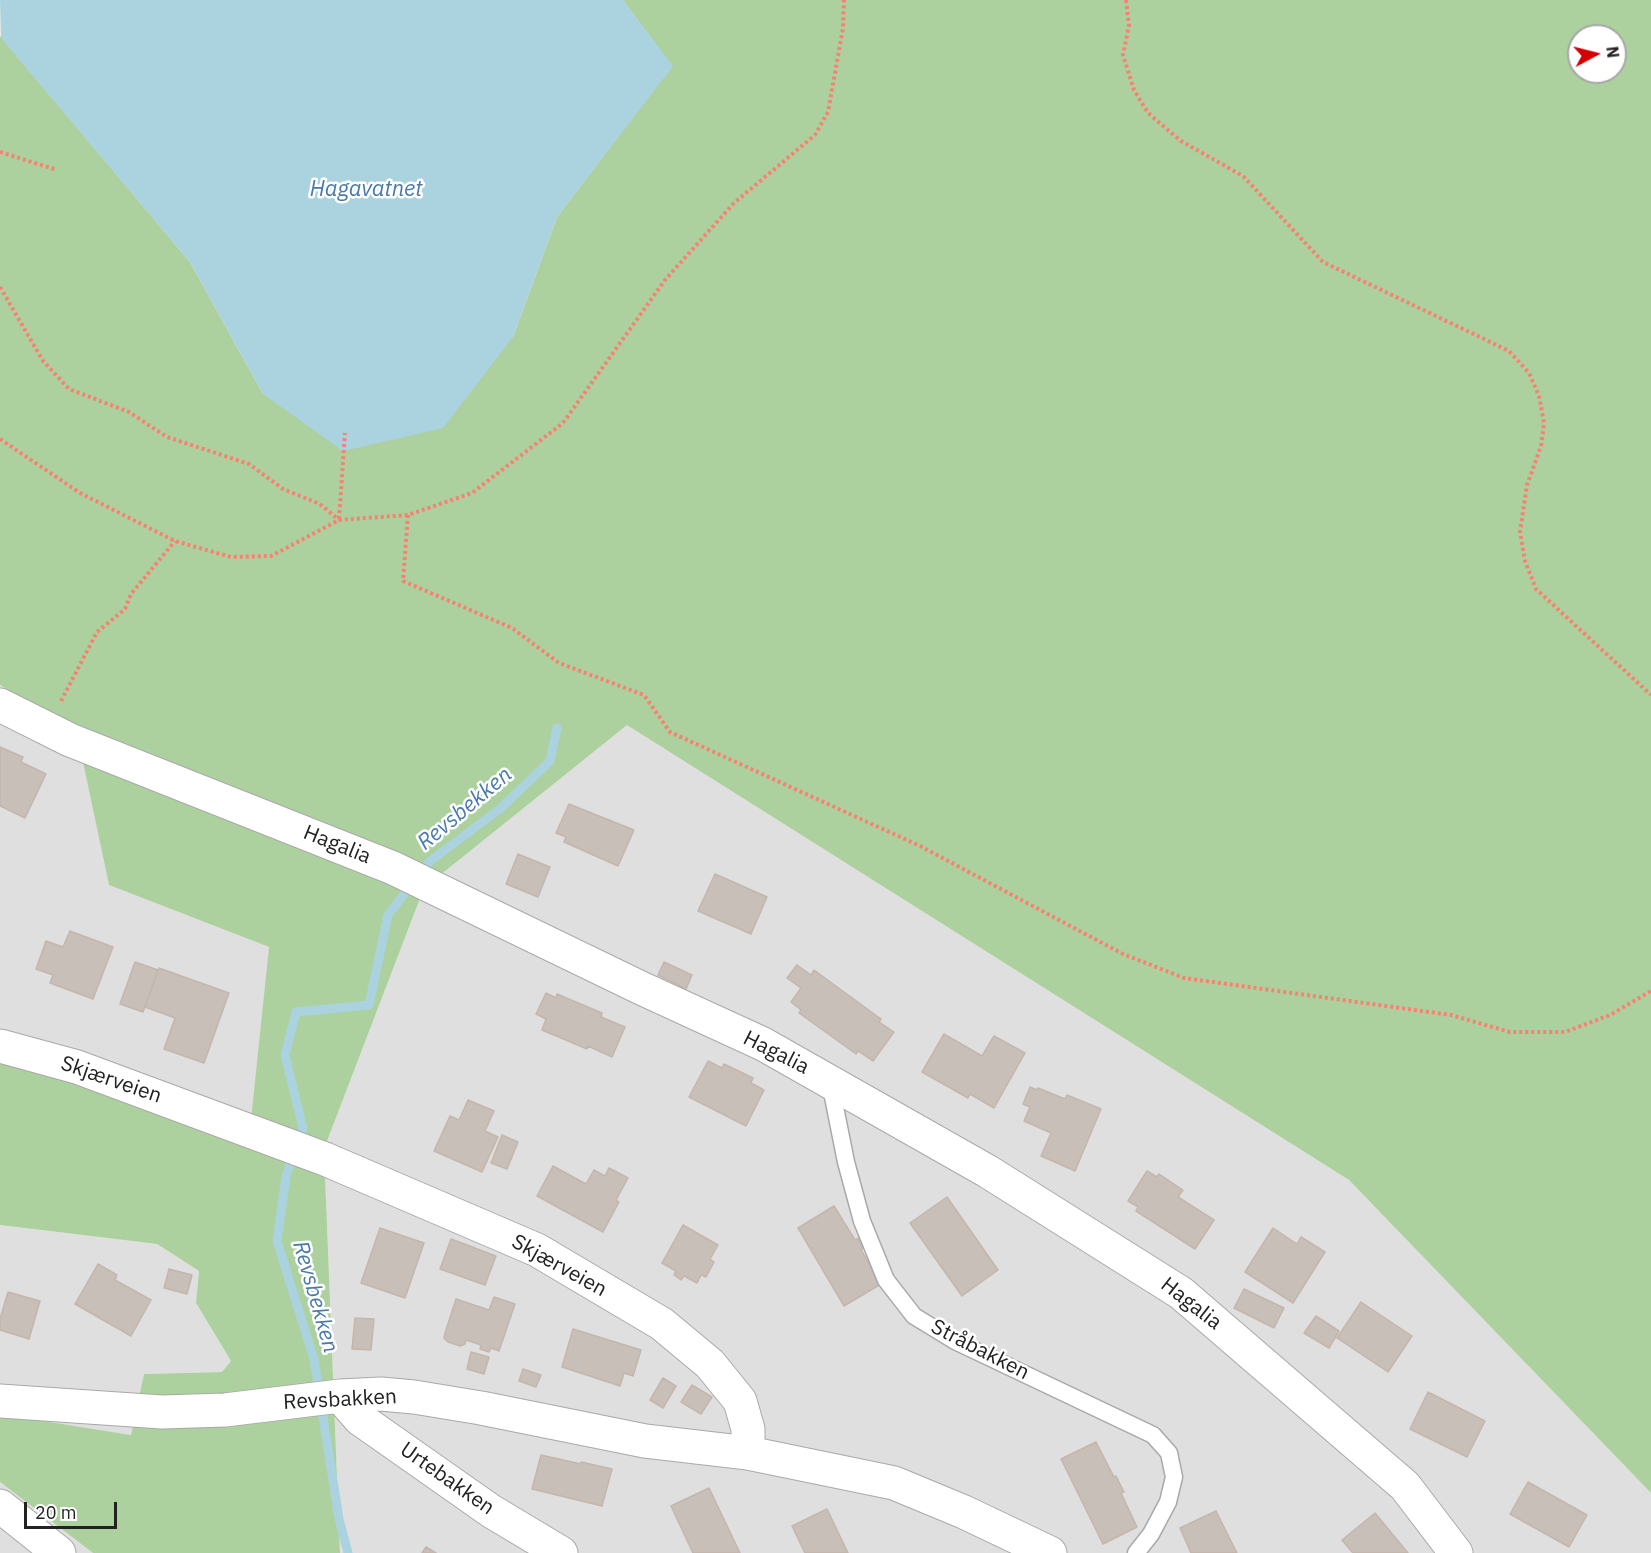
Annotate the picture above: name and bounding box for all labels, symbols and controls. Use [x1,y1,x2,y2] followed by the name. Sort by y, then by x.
[1567,24,1627,84] north arrow
[1602,45,1624,59] text: N
[310,177,422,203] water label: Hagavatnet
[412,762,518,856] water label: Revsbekken
[300,820,374,870] street label: Hagalia
[739,1026,813,1080] street label: Hagalia
[57,1051,165,1109] street label: Skjærveien
[507,1230,611,1302] street label: Skjærveien
[286,1238,344,1356] water label: Revsbekken
[1155,1272,1227,1336] street label: Hagalia
[927,1314,1033,1386] street label: Stråbakken
[283,1384,397,1416] street label: Revsbakken
[395,1437,499,1521] street label: Urtebakken
[27,1490,120,1528] scale bar
[35,1501,77,1524] text: 20 m

